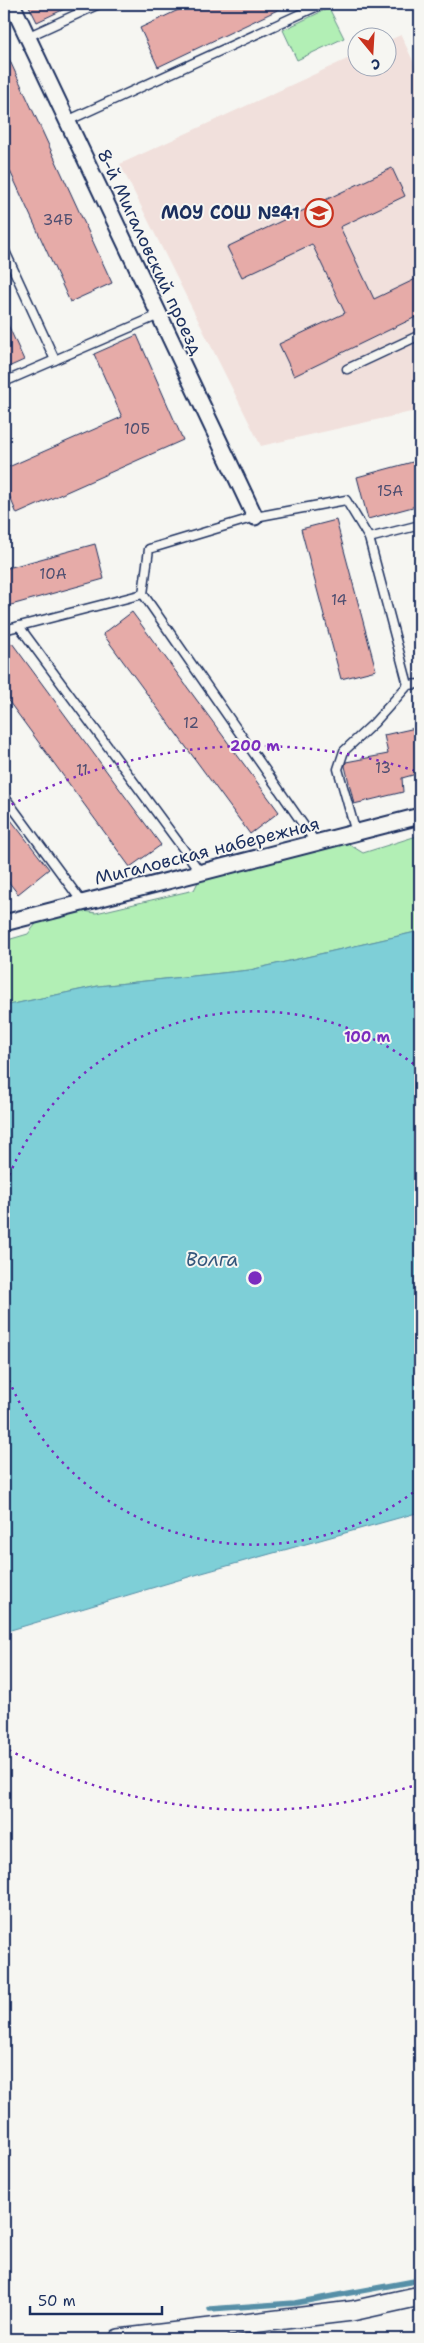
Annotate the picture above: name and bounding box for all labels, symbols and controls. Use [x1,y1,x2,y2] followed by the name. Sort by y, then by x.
[346,28,396,78] north arrow
[369,54,383,74] text: С
[92,145,209,359] street label: 8-й Мигаловский проезд
[304,198,334,228] school or university icon: МОУ СОШ №41
[161,201,300,225] place label: МОУ СОШ №41
[43,210,73,230] house number: 34Б
[124,419,150,439] house number: 10Б
[377,481,403,501] house number: 15А
[39,564,67,584] house number: 10А
[331,590,347,610] house number: 14
[183,713,199,733] house number: 12
[230,736,280,756] text: 200 m
[375,758,391,778] house number: 13
[76,760,88,780] house number: 11
[92,811,322,891] street label: Мигаловская набережная
[344,1027,390,1047] text: 100 m
[186,1247,238,1272] water label: Волга
[246,1269,264,1287] centre of rings
[30,2283,162,2315] scale bar
[38,2291,76,2311] text: 50 m

